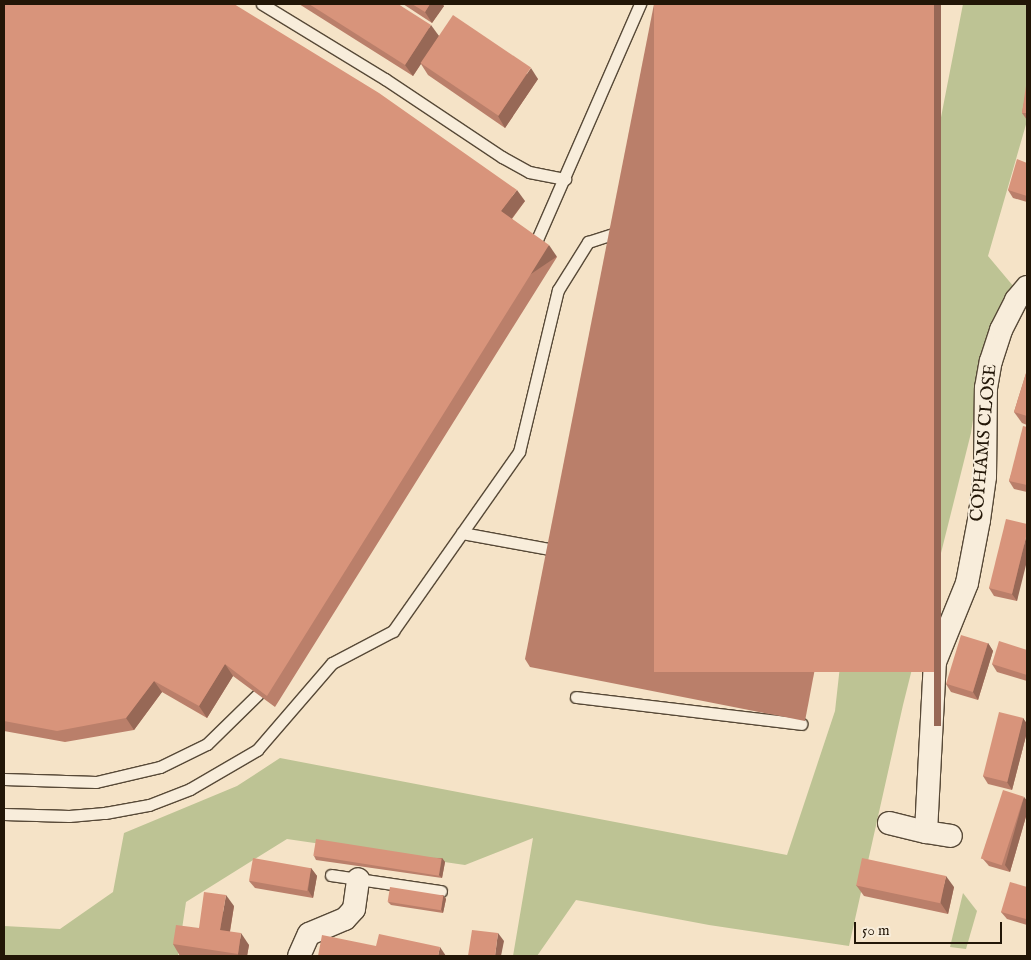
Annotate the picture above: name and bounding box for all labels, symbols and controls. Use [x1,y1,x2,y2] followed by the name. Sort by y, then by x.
[967,363,1003,523] street label: COPHAMS CLOSE
[856,912,1004,944] scale bar
[862,921,890,940] text: 50 m

